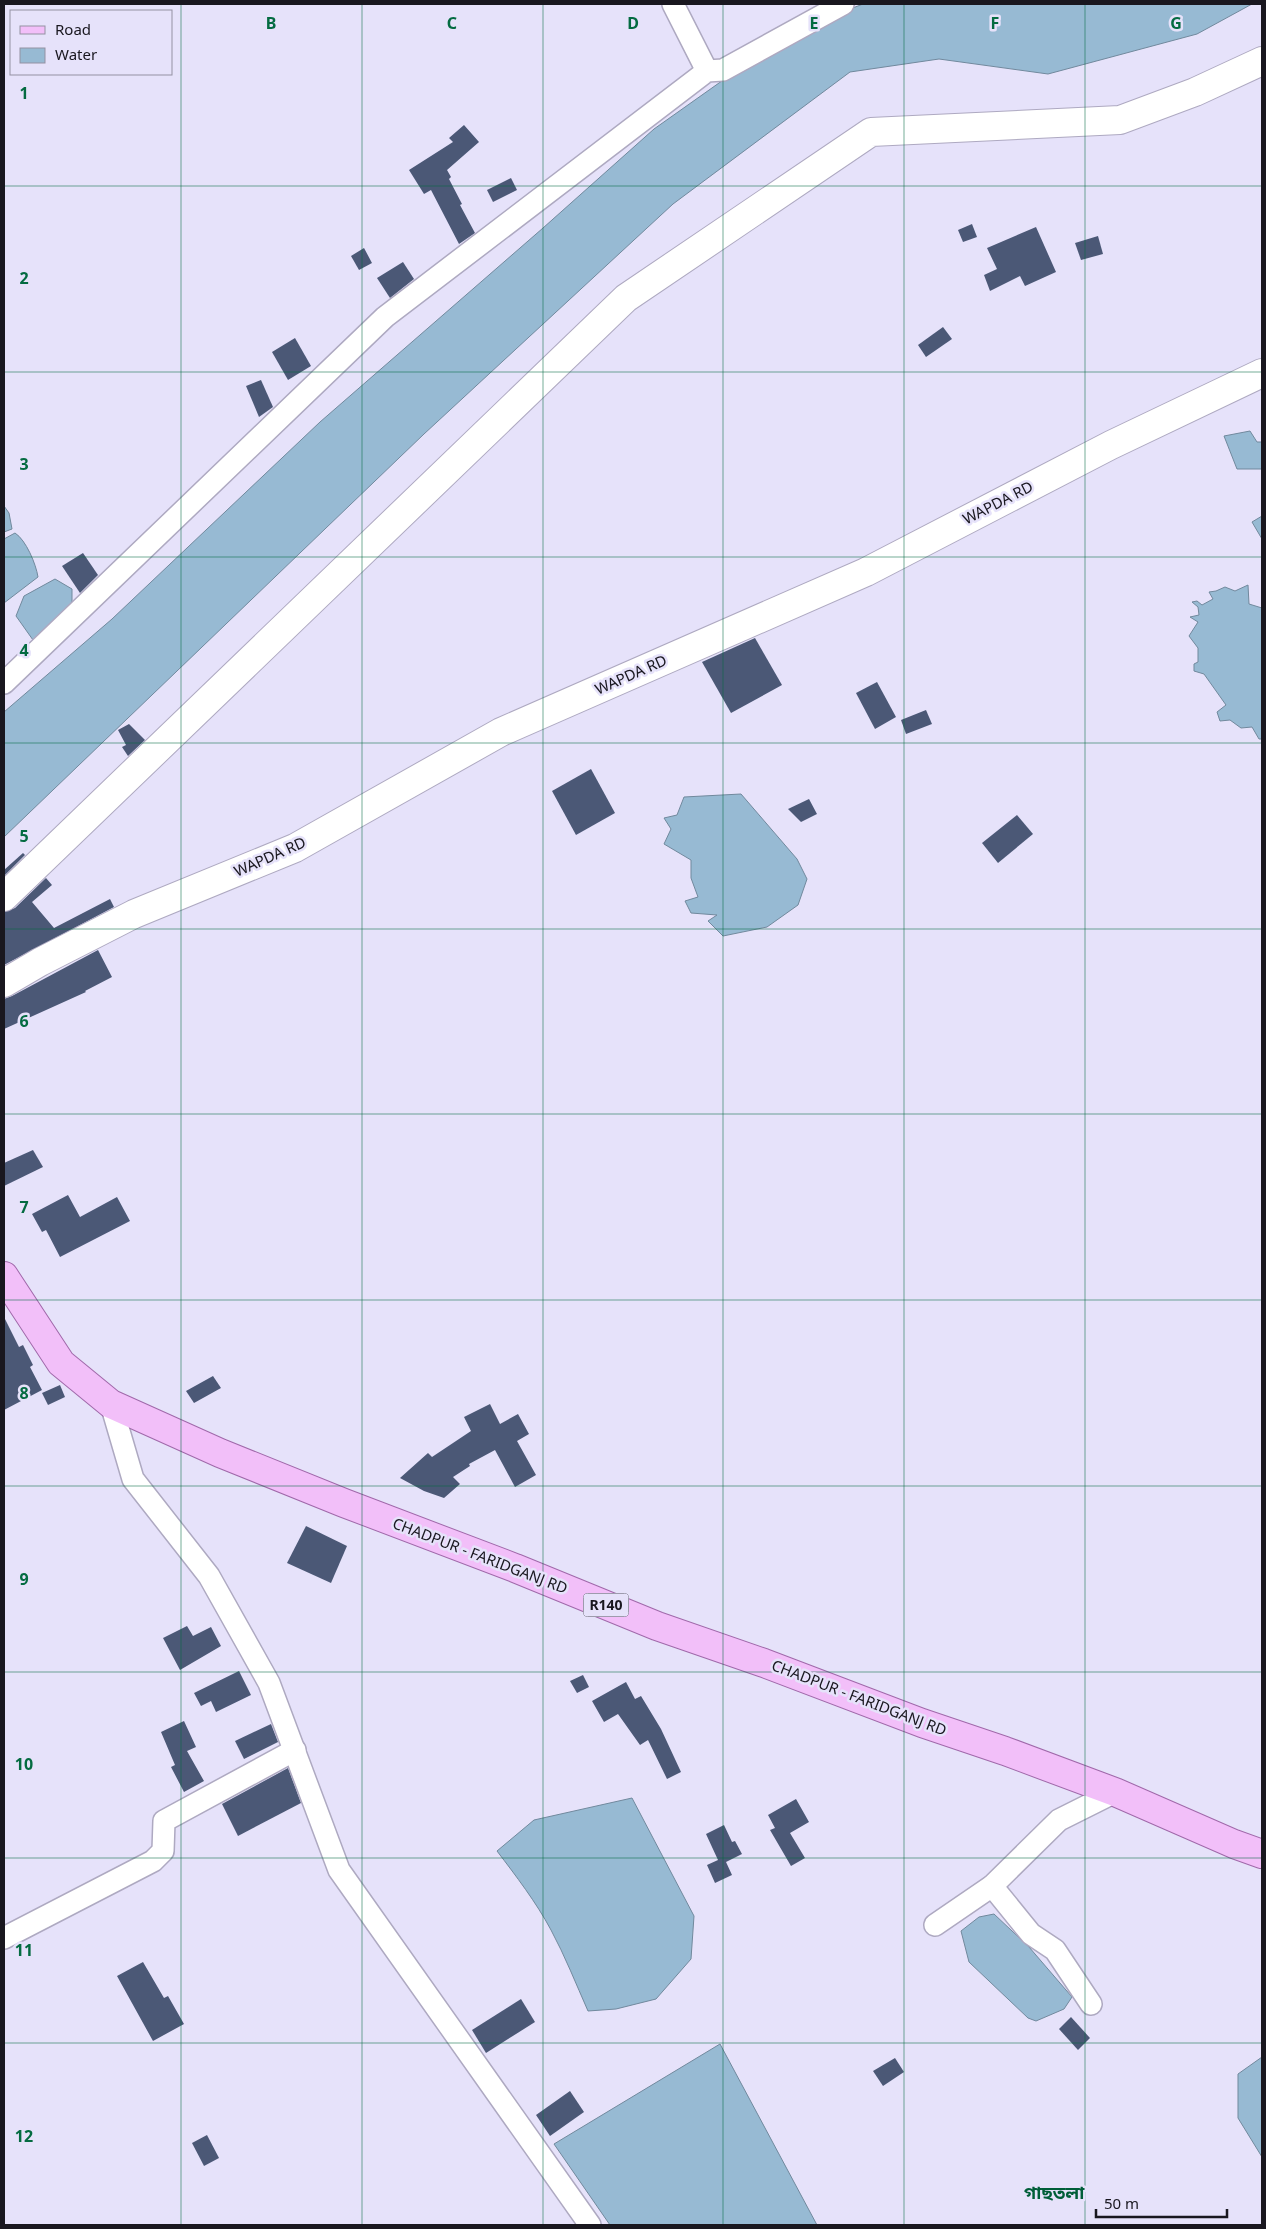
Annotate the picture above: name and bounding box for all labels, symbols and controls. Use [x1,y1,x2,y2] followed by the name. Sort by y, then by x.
[10,10,172,75] legend
[266,12,276,34] text: B
[447,12,457,34] text: C
[627,12,639,34] text: D
[810,12,819,34] text: E
[991,12,999,34] text: F
[1170,12,1182,34] text: G
[55,19,91,39] text: Road
[55,44,97,64] text: Water
[19,82,29,104] text: 1
[19,267,29,289] text: 2
[19,453,29,475] text: 3
[959,476,1036,528] street label: WAPDA RD
[19,639,29,661] text: 4
[592,649,670,699] street label: WAPDA RD
[19,825,29,847] text: 5
[231,831,309,881] street label: WAPDA RD
[19,1010,29,1032] text: 6
[19,1196,29,1218] text: 7
[19,1382,29,1404] text: 8
[390,1512,571,1598] street label: CHADPUR - FARIDGANJ RD
[19,1568,29,1590] text: 9
[584,1594,628,1616] road number: R140
[769,1654,950,1740] street label: CHADPUR - FARIDGANJ RD
[15,1753,33,1775] text: 10
[15,1939,33,1961] text: 11
[15,2125,33,2147] text: 12
[1024,2180,1085,2204] district label: গাছতলা
[1096,2186,1227,2218] scale bar
[1104,2193,1139,2213] text: 50 m

